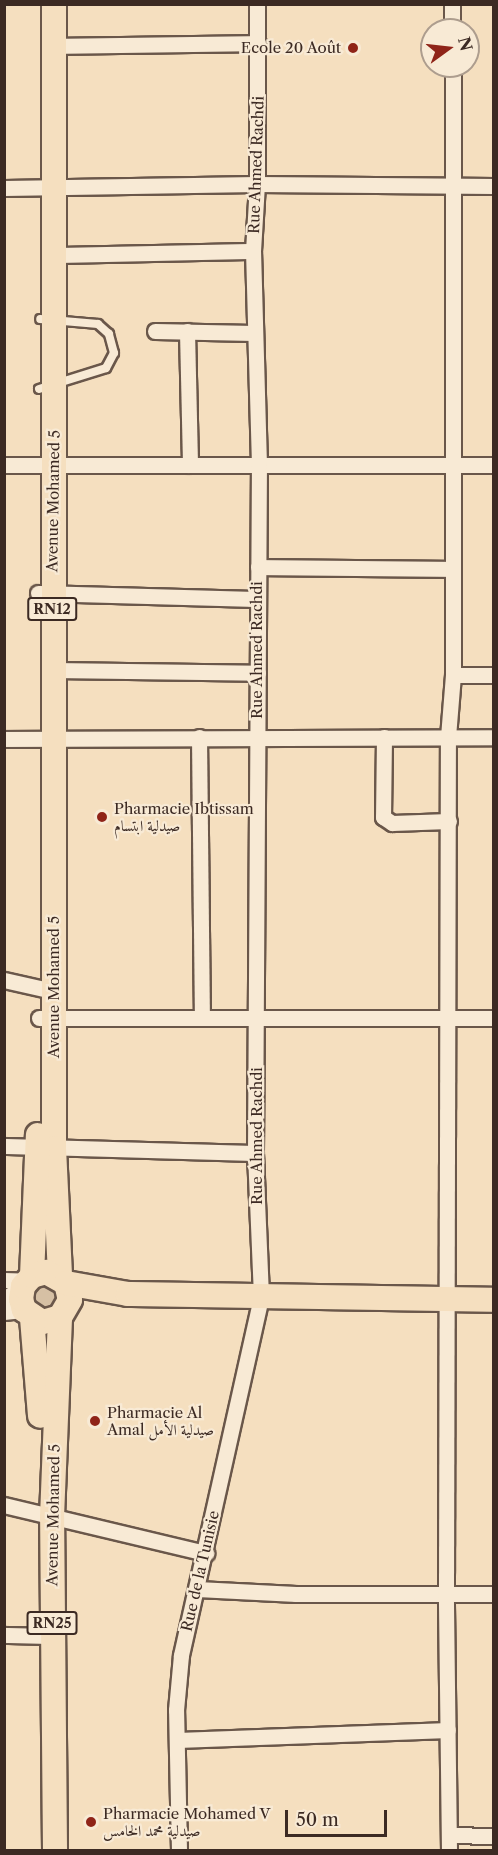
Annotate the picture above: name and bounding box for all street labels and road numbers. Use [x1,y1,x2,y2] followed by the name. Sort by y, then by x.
[245,96,267,234] street label: Rue Ahmed Rachdi
[43,430,63,572] street label: Avenue Mohamed 5
[248,581,266,719] street label: Rue Ahmed Rachdi
[26,598,78,620] road number: RN12
[45,916,63,1058] street label: Avenue Mohamed 5
[248,1067,266,1205] street label: Rue Ahmed Rachdi
[43,1444,63,1586] street label: Avenue Mohamed 5
[177,1509,223,1633] street label: Rue de la Tunisie
[26,1612,78,1634] road number: RN25

